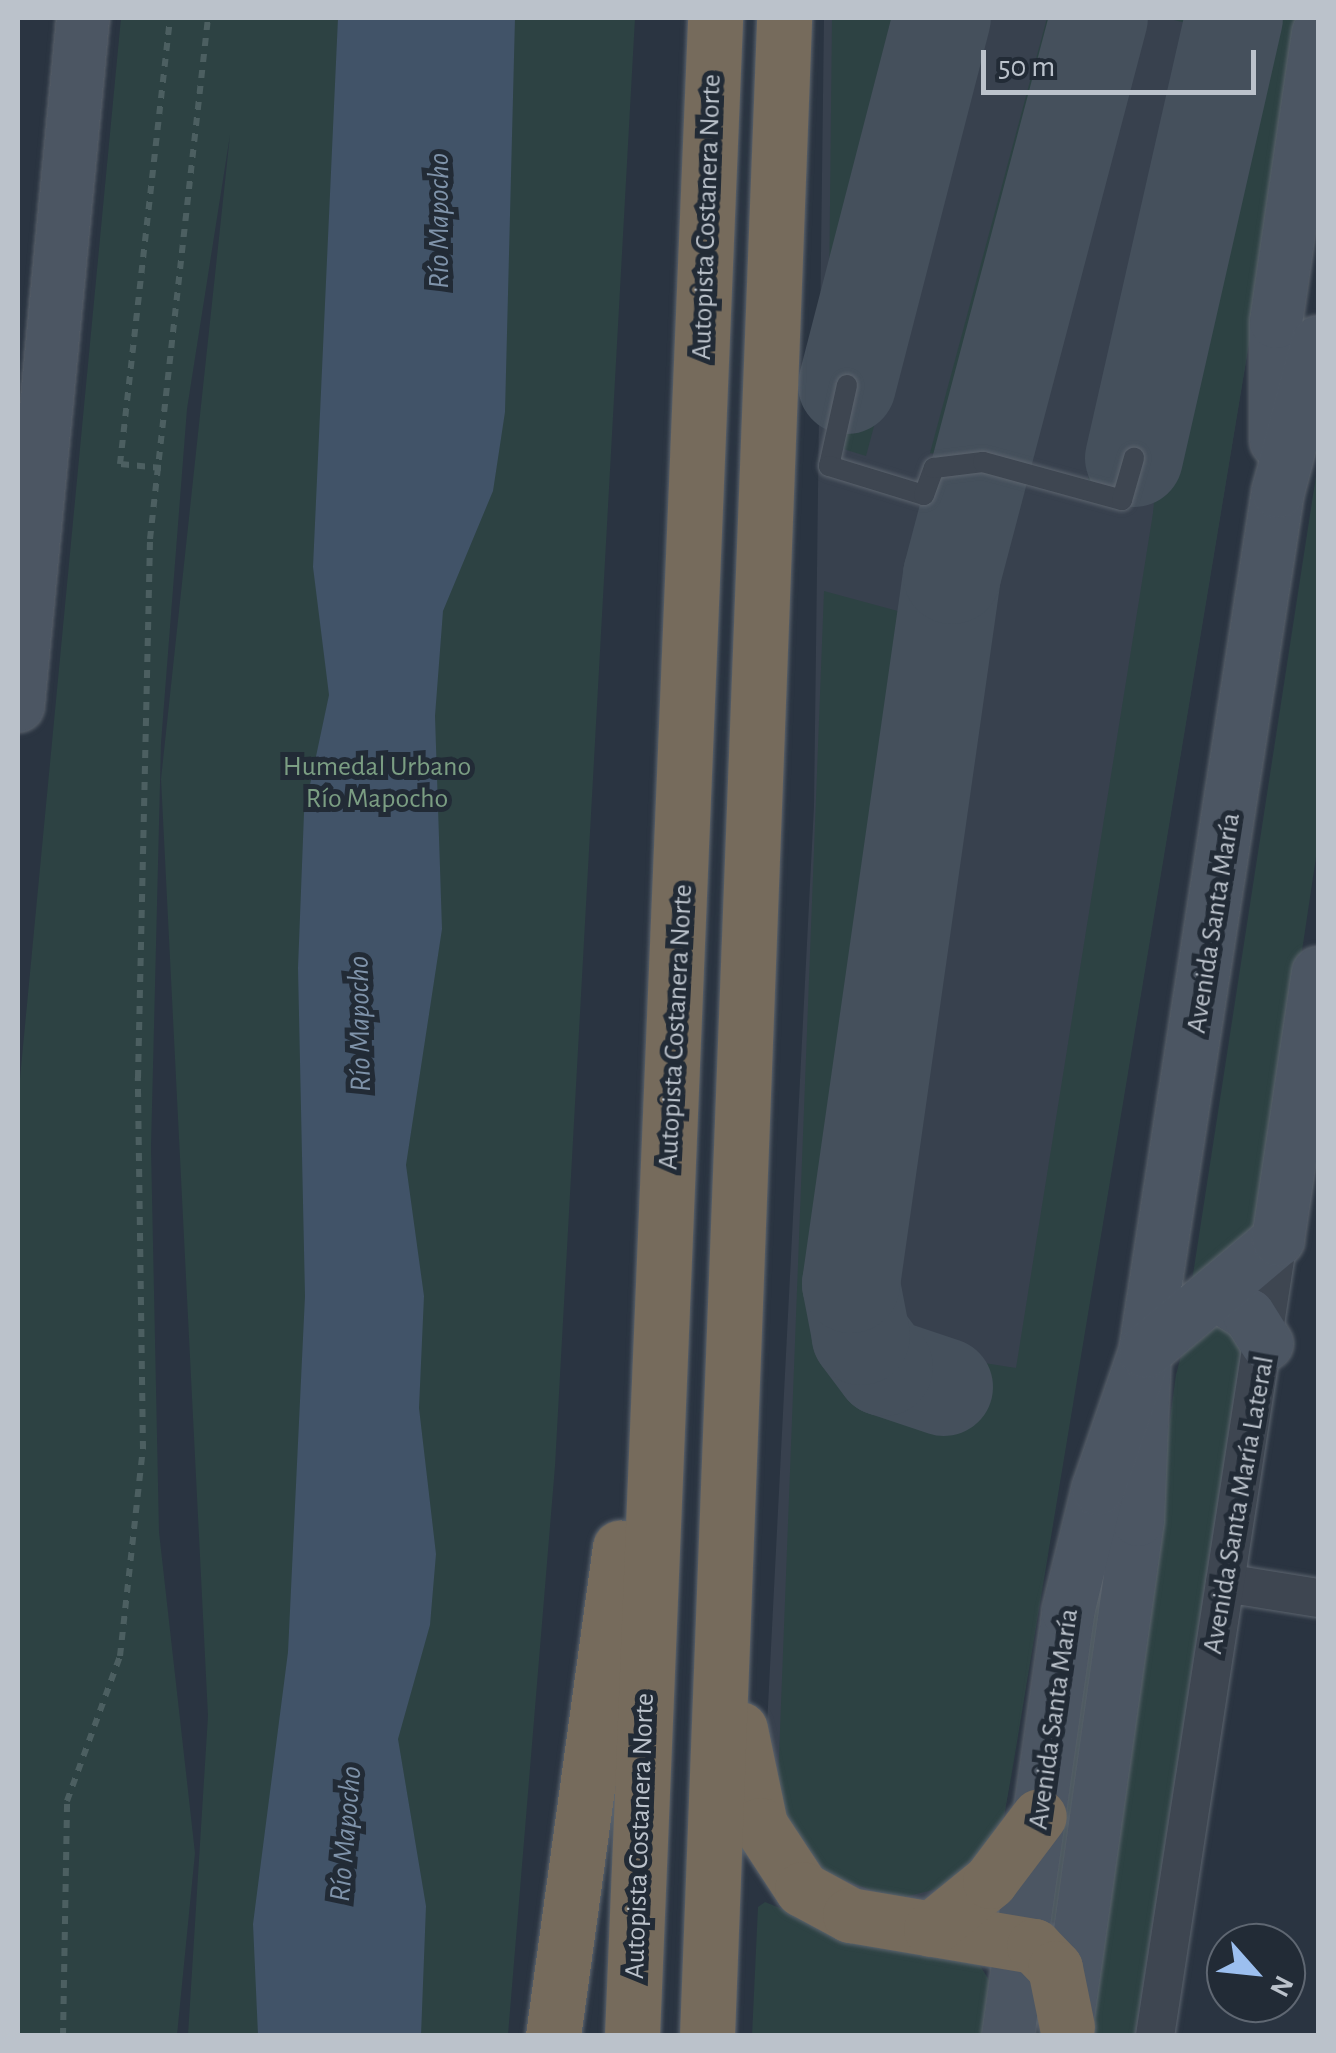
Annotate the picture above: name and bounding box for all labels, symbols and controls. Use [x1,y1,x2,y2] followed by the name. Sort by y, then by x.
[986,30,1261,92] scale bar
[998,52,1055,82] text: 50 m
[685,74,729,360] street label: Autopista Costanera Norte
[421,153,457,289] water label: Río Mapocho
[283,750,471,816] park label: Humedal Urbano Río Mapocho
[1180,810,1248,1036] street label: Avenida Santa María
[652,883,700,1171] street label: Autopista Costanera Norte
[341,956,379,1092] water label: Río Mapocho
[1196,1353,1282,1657] street label: Avenida Santa María Lateral
[1022,1606,1086,1832] street label: Avenida Santa María
[618,1693,662,1979] street label: Autopista Costanera Norte
[322,1765,370,1903] water label: Río Mapocho
[1206,1923,1306,2023] north arrow
[1264,1971,1298,2001] text: N

